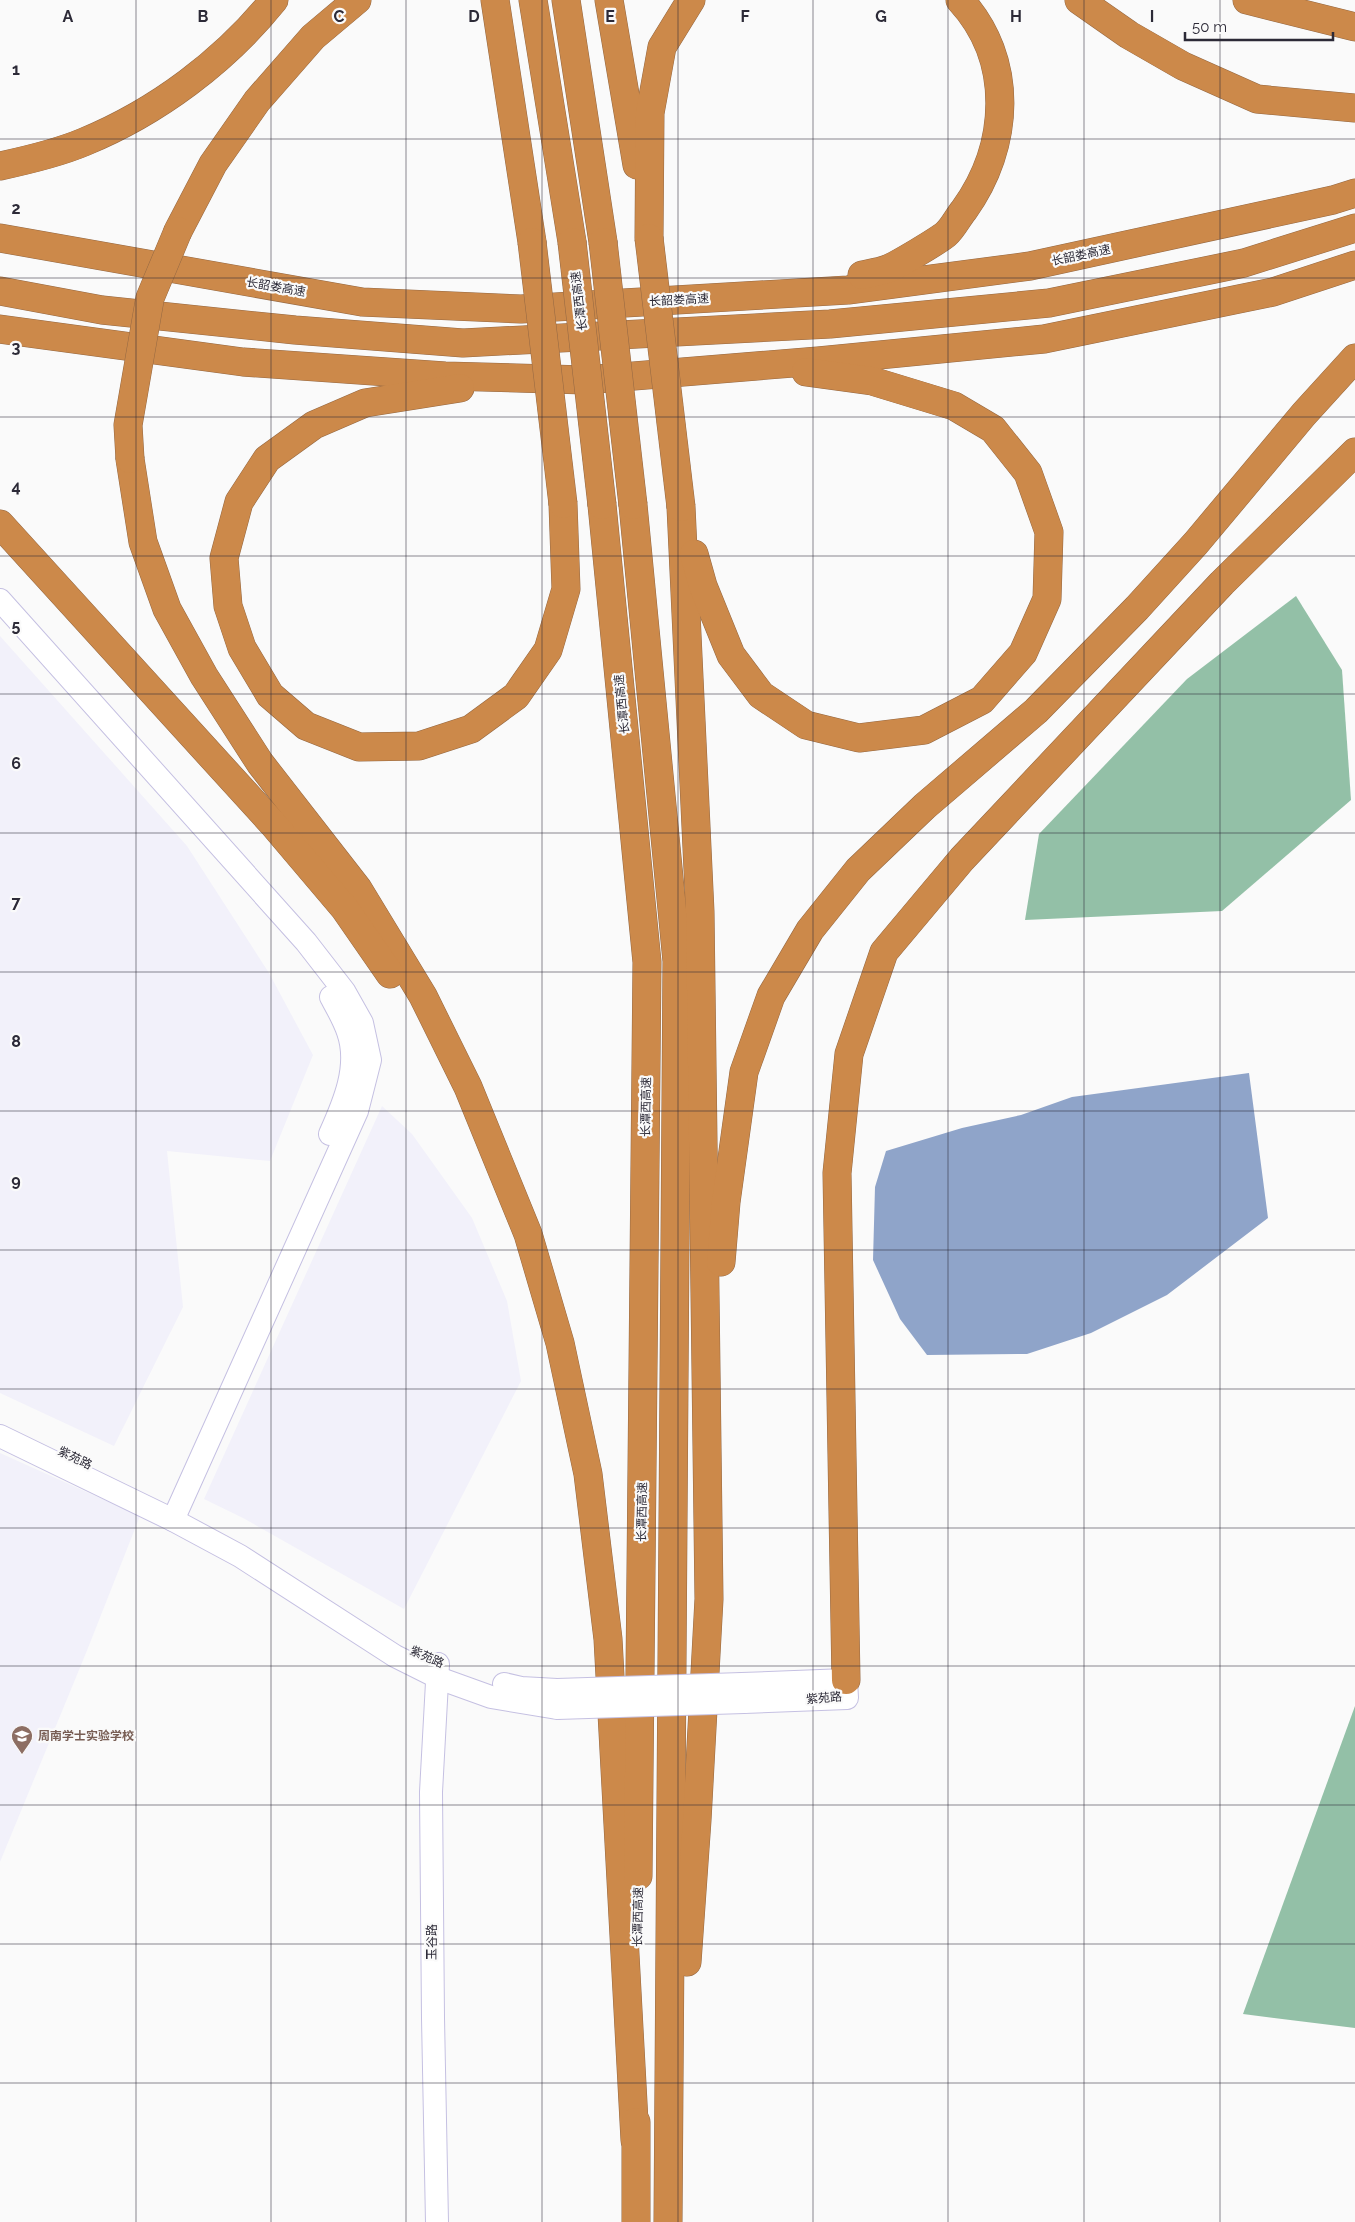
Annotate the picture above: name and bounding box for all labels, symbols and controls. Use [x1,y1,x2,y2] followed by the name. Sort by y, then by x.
[63,7,74,26] text: A
[198,7,209,26] text: B
[334,7,345,26] text: C
[468,7,480,26] text: D
[605,7,615,26] text: E
[740,7,750,26] text: F
[875,7,887,26] text: G
[1010,7,1022,26] text: H
[1150,7,1154,26] text: I
[1185,10,1332,42] scale bar
[1192,18,1227,36] text: 50 m
[12,60,20,79] text: 1
[11,199,21,218] text: 2
[1050,242,1112,268] street label: 长韶娄高速
[568,270,590,332] street label: 长潭西高速
[245,275,307,299] street label: 长韶娄高速
[649,291,709,309] street label: 长韶娄高速
[12,338,21,357] text: 3
[11,477,21,496] text: 4
[12,616,21,635] text: 5
[612,673,632,735] street label: 长潭西高速
[11,754,21,773] text: 6
[12,893,21,912] text: 7
[11,1032,21,1051] text: 8
[638,1077,654,1137] street label: 长潭西高速
[11,1171,21,1190] text: 9
[56,1444,94,1472] street label: 紫苑路
[634,1482,650,1542] street label: 长潭西高速
[408,1643,446,1671] street label: 紫苑路
[805,1689,843,1707] street label: 紫苑路
[10,1724,34,1755] school or university icon: 周南学士实验学校
[38,1729,134,1743] place label: 周南学士实验学校
[630,1887,646,1947] street label: 长潭西高速
[425,1924,439,1960] street label: 玉谷路

